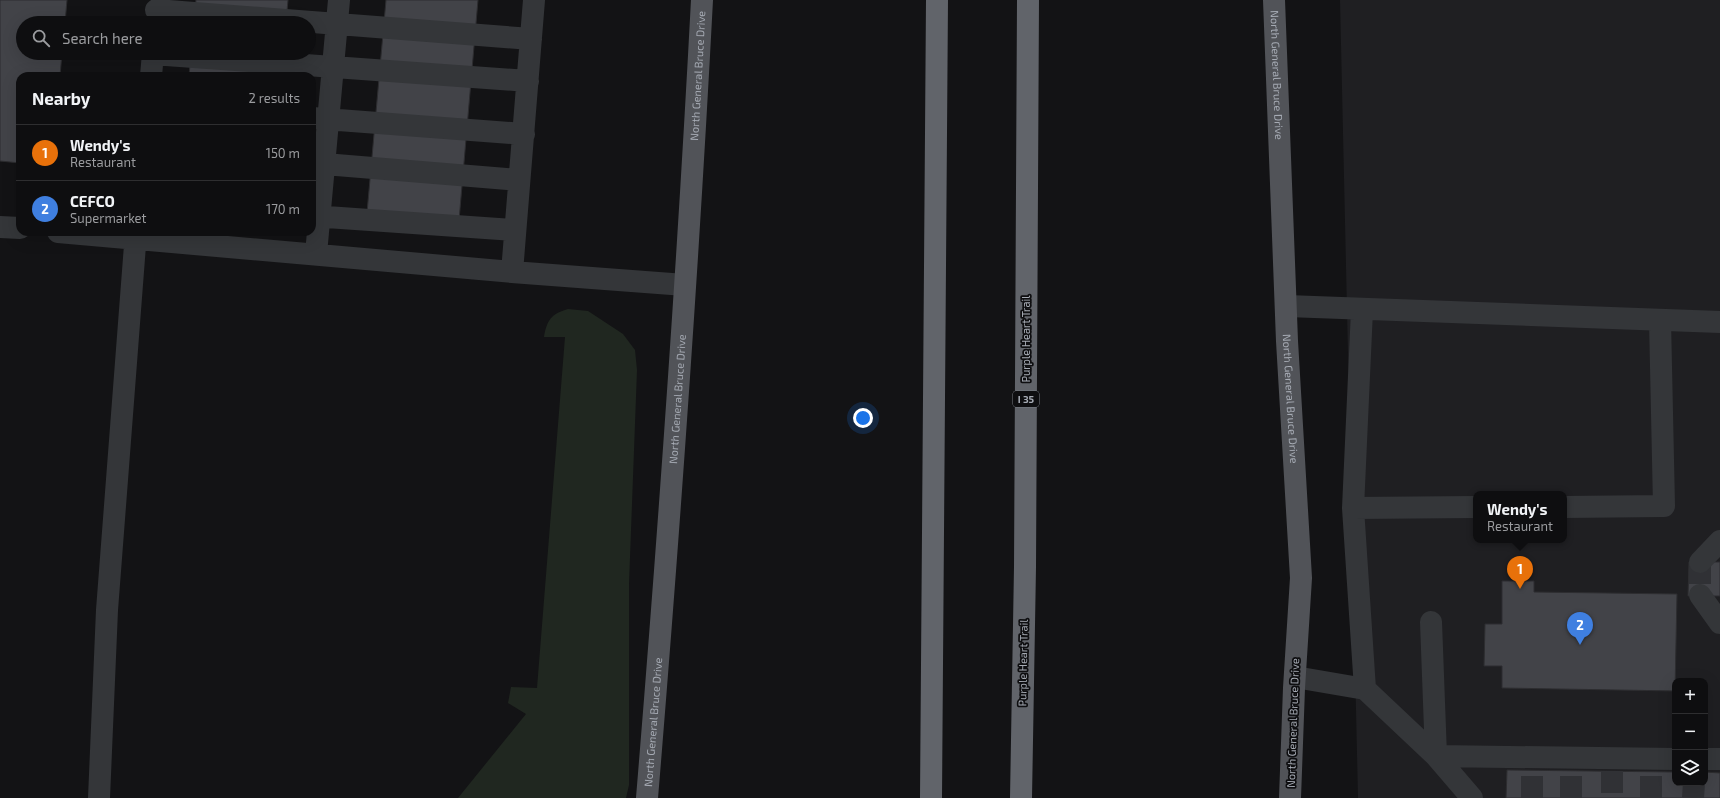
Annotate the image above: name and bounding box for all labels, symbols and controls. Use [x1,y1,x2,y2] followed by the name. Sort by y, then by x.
[687,10,707,141] street label: North General Bruce Drive
[1268,10,1286,140] street label: North General Bruce Drive
[16,16,316,60] search box
[30,27,52,49] icon: search
[62,29,143,47] text: Search here
[32,88,90,108] text: Nearby
[248,90,300,106] text: 2 results
[70,136,130,154] text: Wendy's
[42,145,48,161] text: 1
[266,145,300,161] text: 150 m
[70,154,136,170] text: Restaurant
[70,192,115,210] text: CEFCO
[41,201,49,217] text: 2
[266,201,300,217] text: 170 m
[70,210,147,226] text: Supermarket
[1019,295,1032,383] street label: Purple Heart Trail
[666,334,688,464] street label: North General Bruce Drive
[1281,334,1301,464] street label: North General Bruce Drive
[1013,391,1039,407] road number: I 35
[853,408,873,428] your location
[1473,491,1567,543] popup
[1487,500,1548,518] text: Wendy's
[1487,518,1553,534] text: Restaurant
[1507,556,1533,589] pin: 1
[1567,612,1593,645] pin: 2
[1015,619,1030,707] street label: Purple Heart Trail
[641,657,664,788] street label: North General Bruce Drive
[1284,658,1301,788] street label: North General Bruce Drive
[1672,678,1708,786] map controls
[1672,678,1708,714] button: +
[1672,714,1708,750] button: −
[1672,750,1708,786] button: layers

